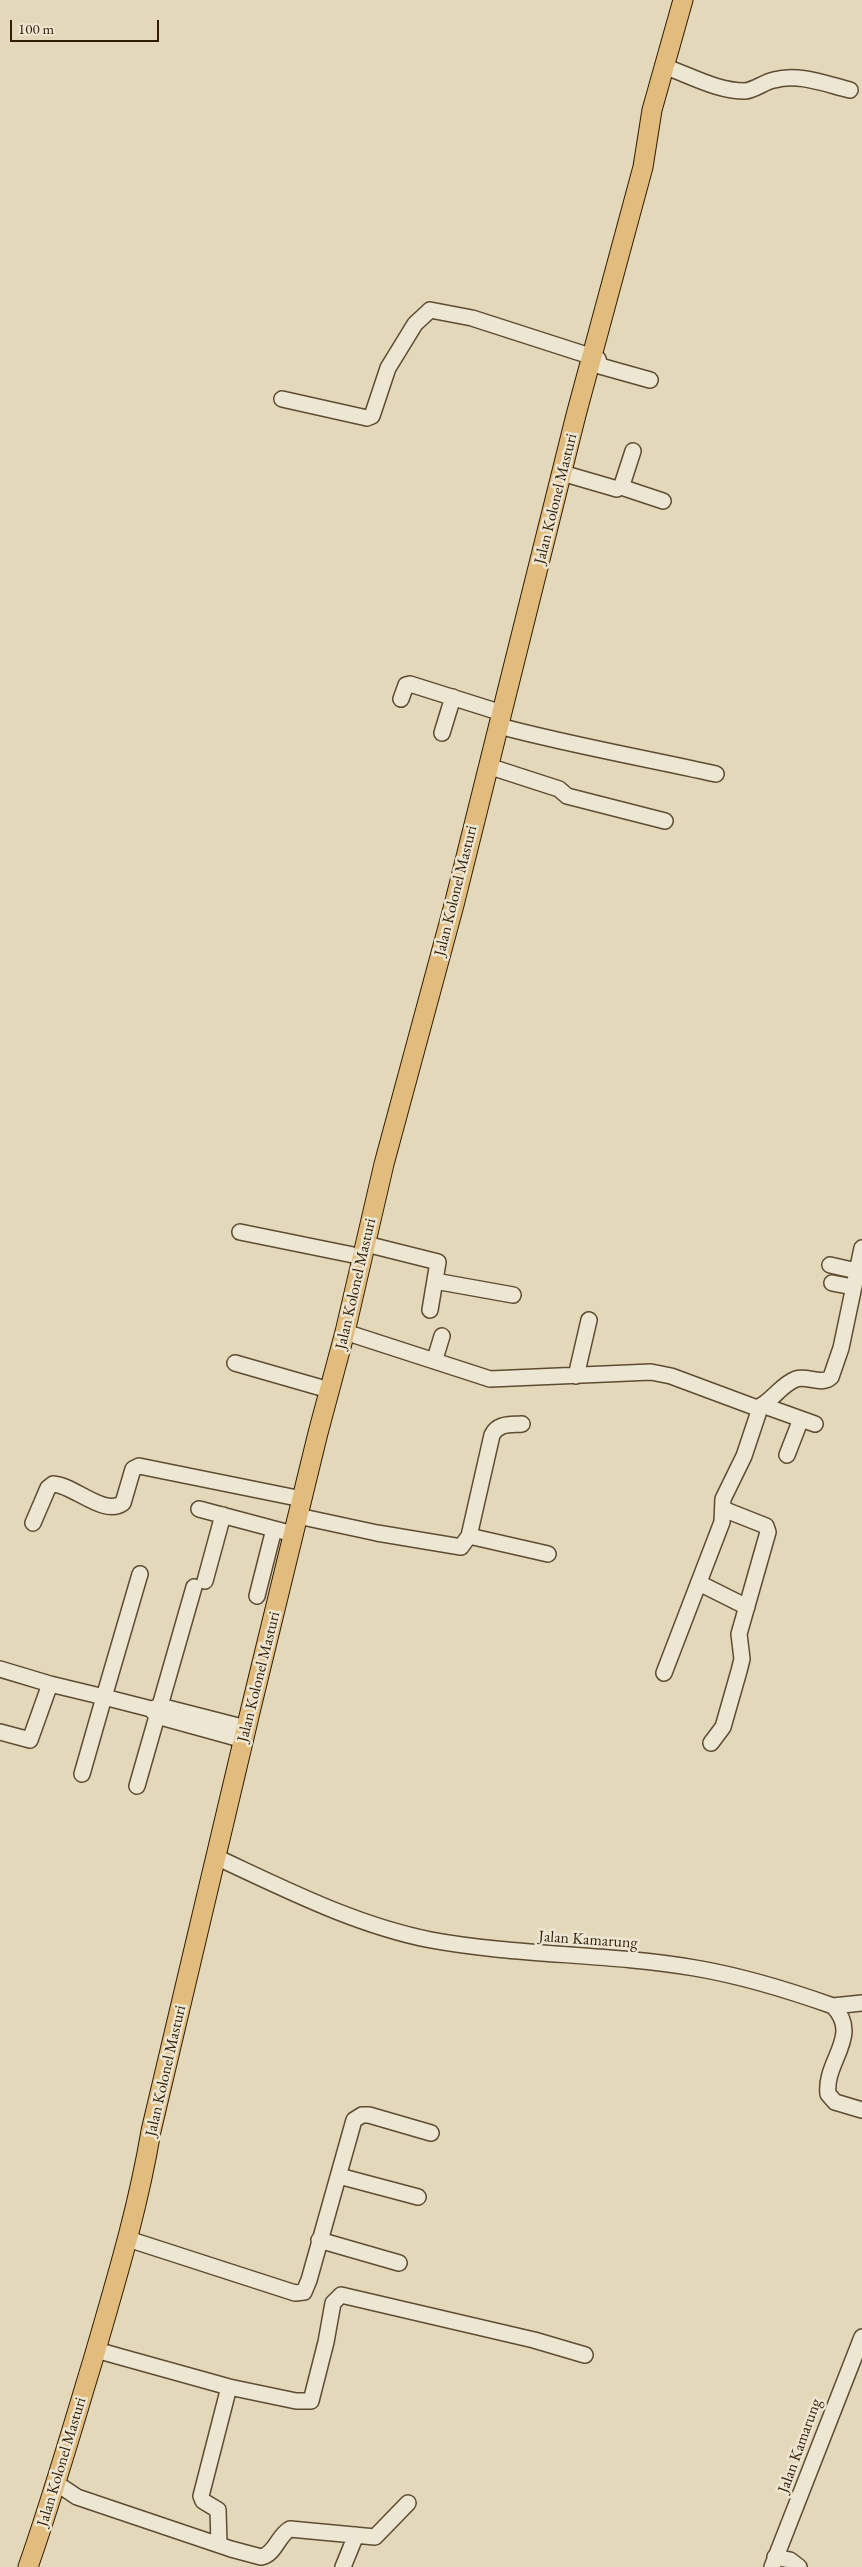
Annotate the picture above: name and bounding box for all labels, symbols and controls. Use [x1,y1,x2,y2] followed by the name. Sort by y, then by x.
[12,10,161,42] scale bar
[18,19,54,38] text: 100 m
[530,432,582,566] street label: Jalan Kolonel Masturi
[430,824,482,958] street label: Jalan Kolonel Masturi
[332,1216,380,1352] street label: Jalan Kolonel Masturi
[233,1610,285,1744] street label: Jalan Kolonel Masturi
[538,1927,638,1953] street label: Jalan Kamarung
[142,2003,190,2139] street label: Jalan Kolonel Masturi
[33,2395,91,2529] street label: Jalan Kolonel Masturi
[774,2396,826,2496] street label: Jalan Kamarung

